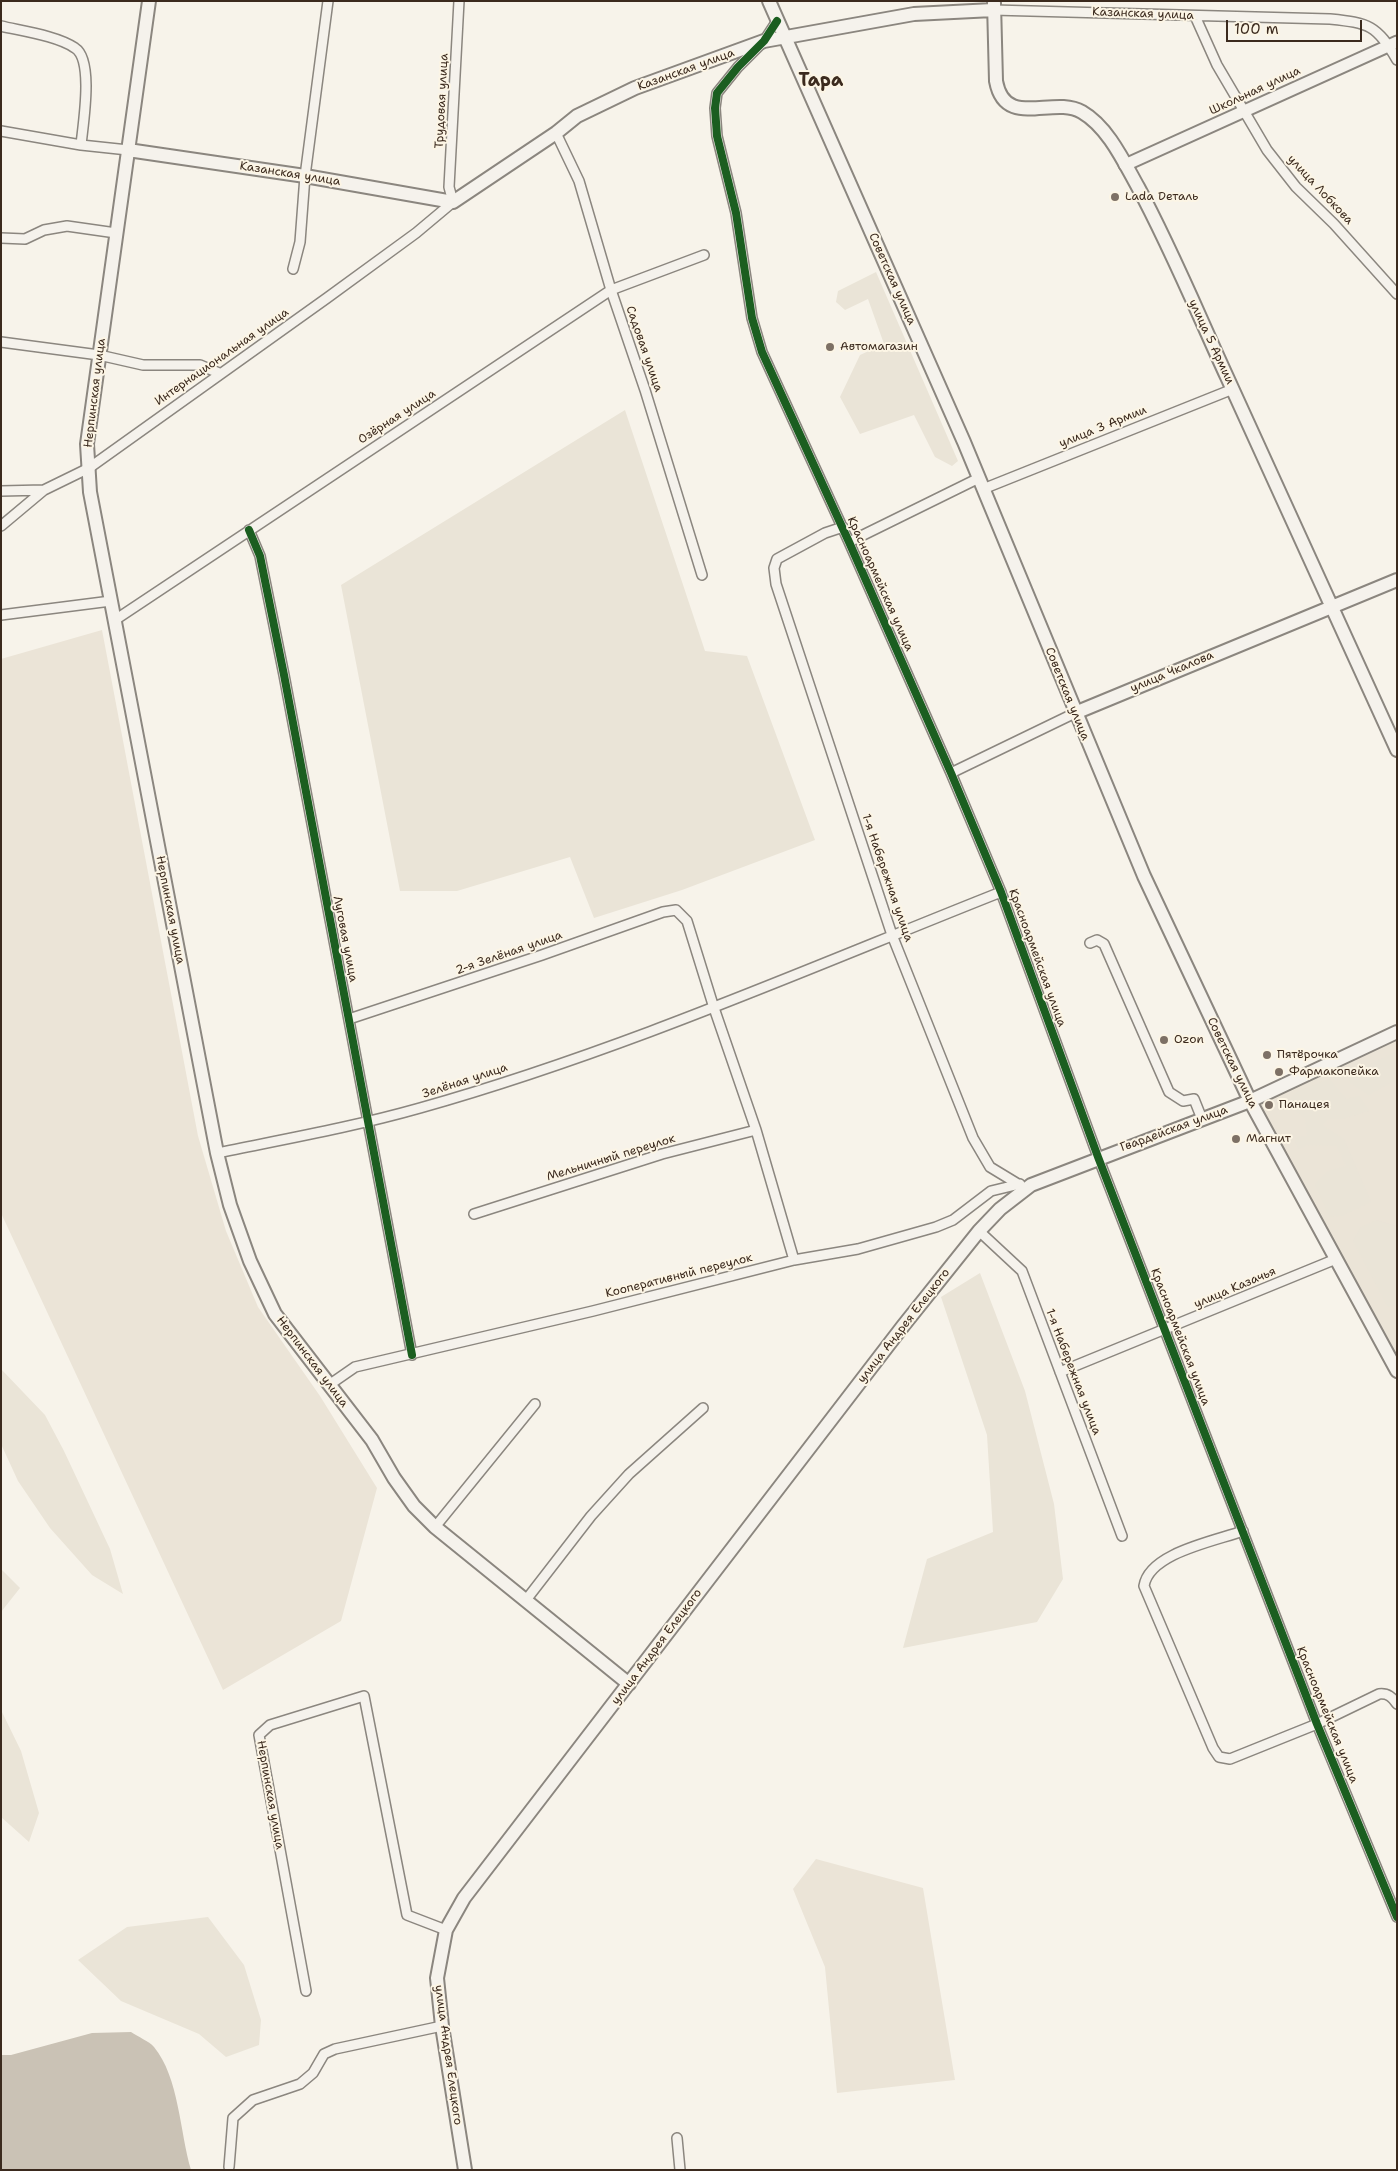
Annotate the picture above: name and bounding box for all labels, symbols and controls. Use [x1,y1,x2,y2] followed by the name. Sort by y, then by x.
[1092,5,1194,23] street label: Казанская улица
[1228,10,1364,42] scale bar
[1234,19,1279,39] text: 100 m
[636,46,736,94] street label: Казанская улица
[432,53,452,149] street label: Трудовая улица
[1207,64,1303,118] street label: Школьная улица
[799,70,843,92] district label: Тара
[1284,152,1356,228] street label: улица Лобкова
[239,159,341,189] street label: Казанская улица
[1125,190,1198,204] place label: Lada Dеталь
[1109,191,1121,203] marker: Lada Dеталь
[865,231,919,327] street label: Советская улица
[1185,297,1237,387] street label: улица 5 Армии
[623,304,665,394] street label: Садовая улица
[152,305,292,409] street label: Интернациональная улица
[81,337,109,449] street label: Нерпинская улица
[840,340,918,354] place label: Автомагазин
[824,341,836,353] marker: Автомагазин
[356,387,438,447] street label: Озёрная улица
[1057,403,1149,451] street label: улица 3 Армии
[844,514,916,654] street label: Красноармейская улица
[1042,645,1092,743] street label: Советская улица
[1128,648,1216,696] street label: улица Чкалова
[858,812,916,944] street label: 1-я Набережная улица
[152,855,188,965] street label: Нерпинская улица
[1005,887,1069,1029] street label: Красноармейская улица
[330,895,360,983] street label: Луговая улица
[454,928,564,978] street label: 2-я Зелёная улица
[1204,1015,1260,1111] street label: Советская улица
[1174,1033,1204,1047] place label: Ozon
[1158,1034,1170,1046] marker: Ozon
[1277,1048,1338,1062] place label: Пятёрочка
[1261,1049,1273,1061] marker: Пятёрочка
[421,1060,509,1102] street label: Зелёная улица
[1289,1065,1379,1079] place label: Фармакопейка
[1273,1066,1285,1078] marker: Фармакопейка
[1279,1098,1330,1112] place label: Панацея
[1263,1099,1275,1111] marker: Панацея
[1118,1103,1230,1155] street label: Гвардейская улица
[545,1132,677,1184] street label: Мельничный переулок
[1246,1132,1291,1146] place label: Магнит
[1230,1133,1242,1145] marker: Магнит
[604,1251,754,1301] street label: Кооперативный переулок
[1192,1264,1278,1312] street label: улица Казачья
[855,1266,953,1386] street label: улица Андрея Елецкого
[1147,1266,1213,1408] street label: Красноармейская улица
[1042,1307,1104,1437] street label: 1-я Набережная улица
[273,1314,351,1410] street label: Нерпинская улица
[609,1586,705,1708] street label: улица Андрея Елецкого
[1293,1645,1361,1785] street label: Красноармейская улица
[253,1740,287,1850] street label: Нерпинская улица
[431,1984,465,2126] street label: улица Андрея Елецкого

